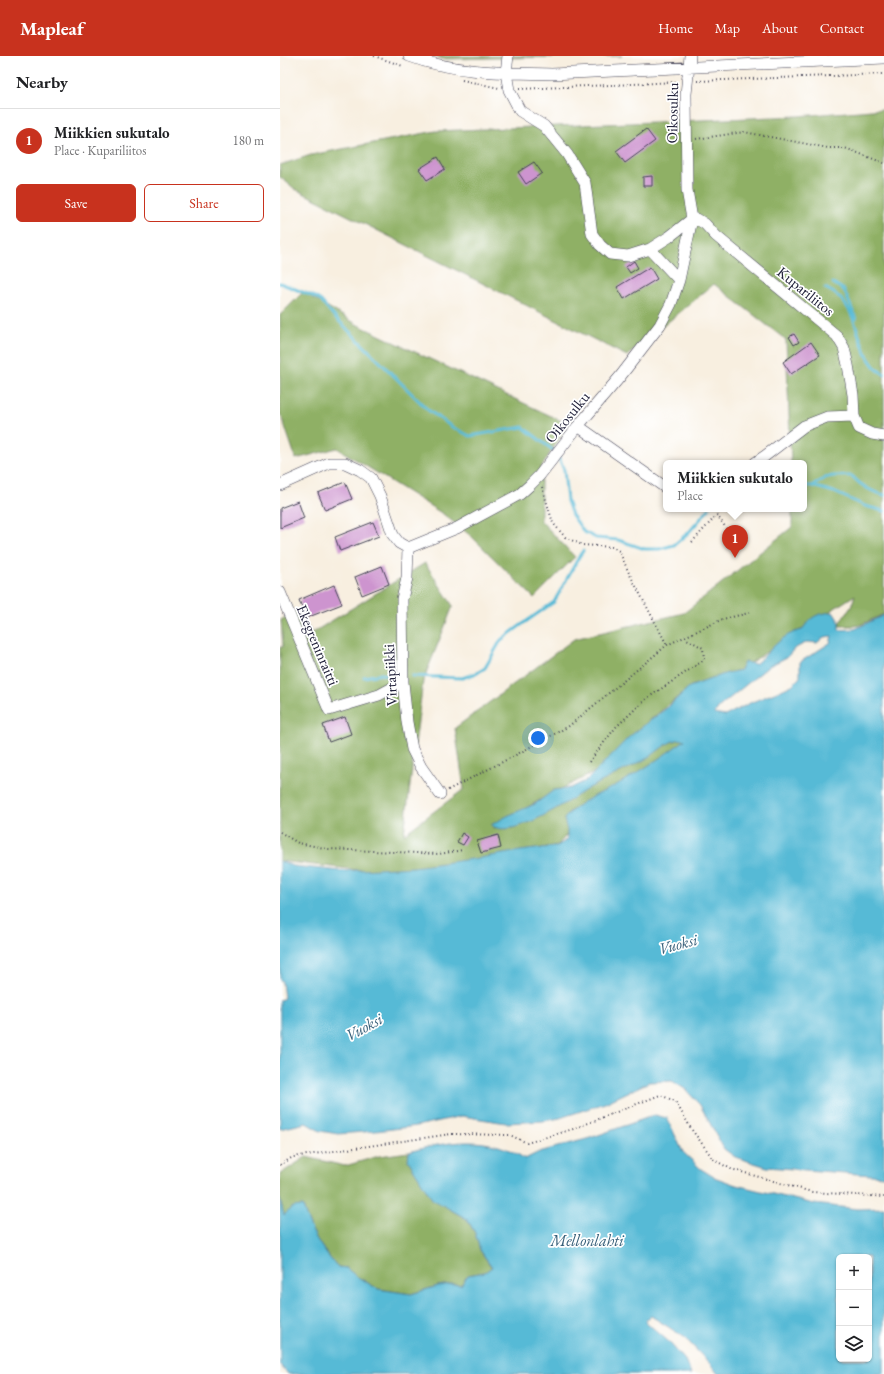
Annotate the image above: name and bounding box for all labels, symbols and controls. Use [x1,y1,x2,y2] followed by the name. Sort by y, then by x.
[20,16,84,41] text: Mapleaf
[658,19,693,37] text: Home
[715,19,740,37] text: Map
[762,19,798,37] text: About
[820,19,864,37] text: Contact
[16,71,68,93] text: Nearby
[662,82,682,144] street label: Oikosulku
[54,123,170,142] text: Miikkien sukutalo
[26,132,32,149] text: 1
[233,132,264,149] text: 180 m
[54,142,147,159] text: Place · Kupariliitos
[16,184,136,222] button: Save
[144,184,264,222] button: Share
[774,262,839,320] street label: Kupariliitos
[540,387,594,447] street label: Oikosulku
[663,460,807,512] popup
[677,468,793,487] text: Miikkien sukutalo
[677,487,703,504] text: Place
[722,525,748,558] pin: 1
[292,602,344,689] street label: Ekegreninraitti
[379,643,401,706] street label: Virtapiikki
[528,728,548,748] your location
[656,928,701,959] water label: Vuoksi
[342,1008,387,1046] water label: Vuoksi
[549,1230,625,1251] water label: Mellonlahti
[836,1254,872,1362] map controls
[836,1254,872,1290] button: +
[836,1290,872,1326] button: −
[836,1326,872,1362] button: layers

